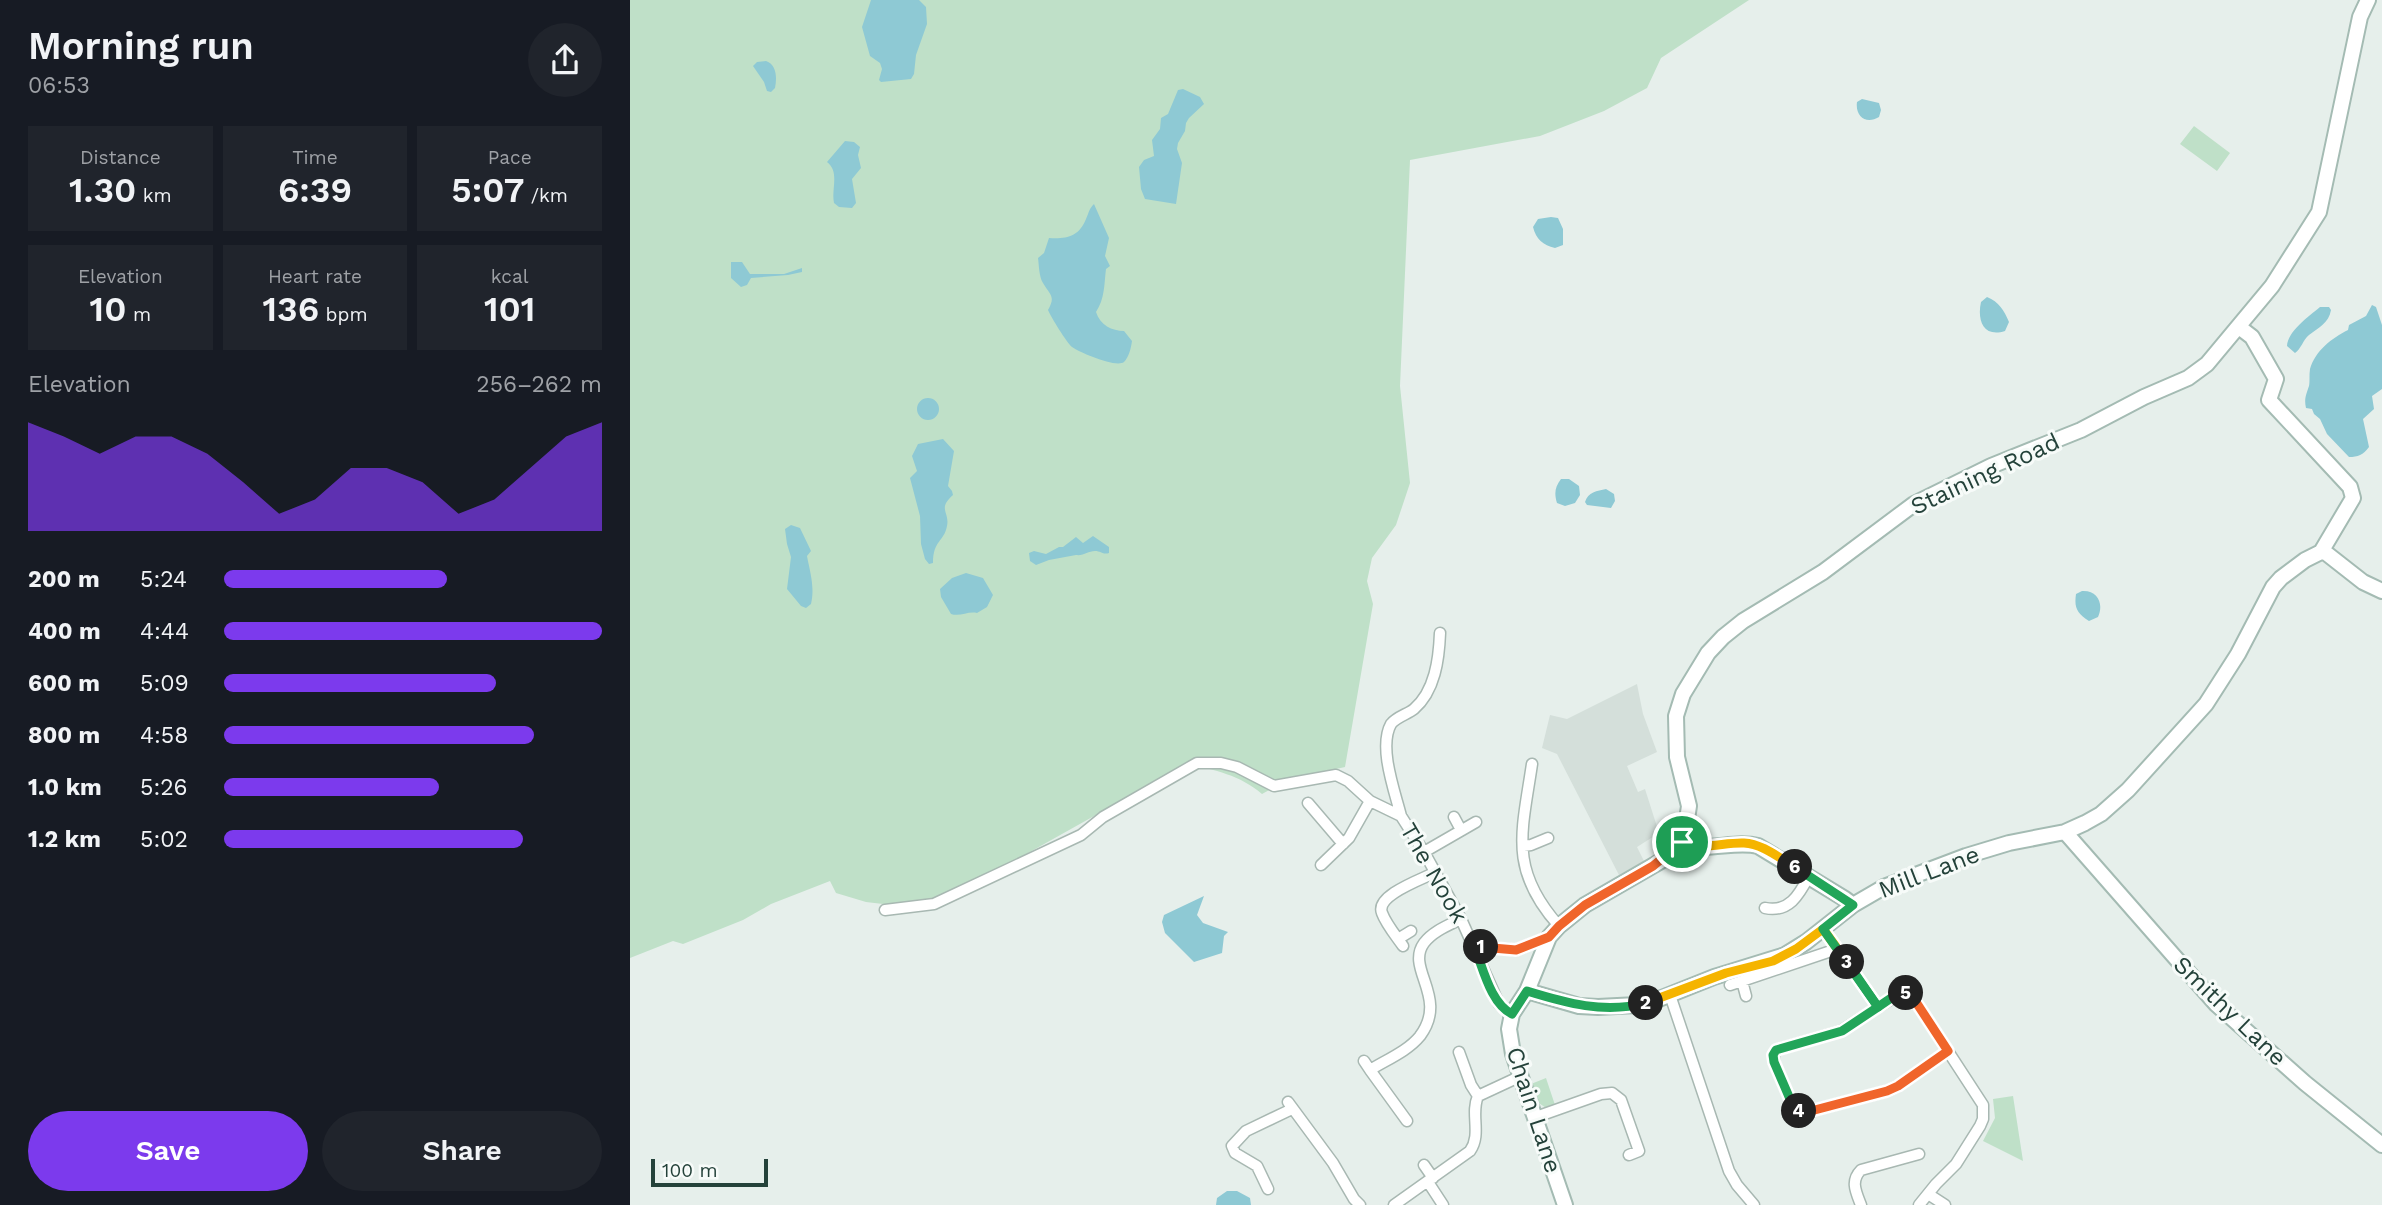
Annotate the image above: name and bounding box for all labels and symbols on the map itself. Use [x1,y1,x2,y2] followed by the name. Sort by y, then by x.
[1906,427,2064,521] street label: Staining Road
[1652,812,1712,872] pin
[1394,818,1474,928] street label: The Nook
[1875,840,1983,904] street label: Mill Lane
[1778,850,1812,884] pin: 6
[1464,930,1498,964] pin: 1
[1830,944,1864,979] pin: 3
[2168,950,2292,1072] street label: Smithy Lane
[1888,976,1924,1010] pin: 5
[1628,986,1664,1020] pin: 2
[1500,1043,1568,1177] street label: Chain Lane
[1782,1094,1816,1128] pin: 4
[651,1156,768,1188] scale bar

